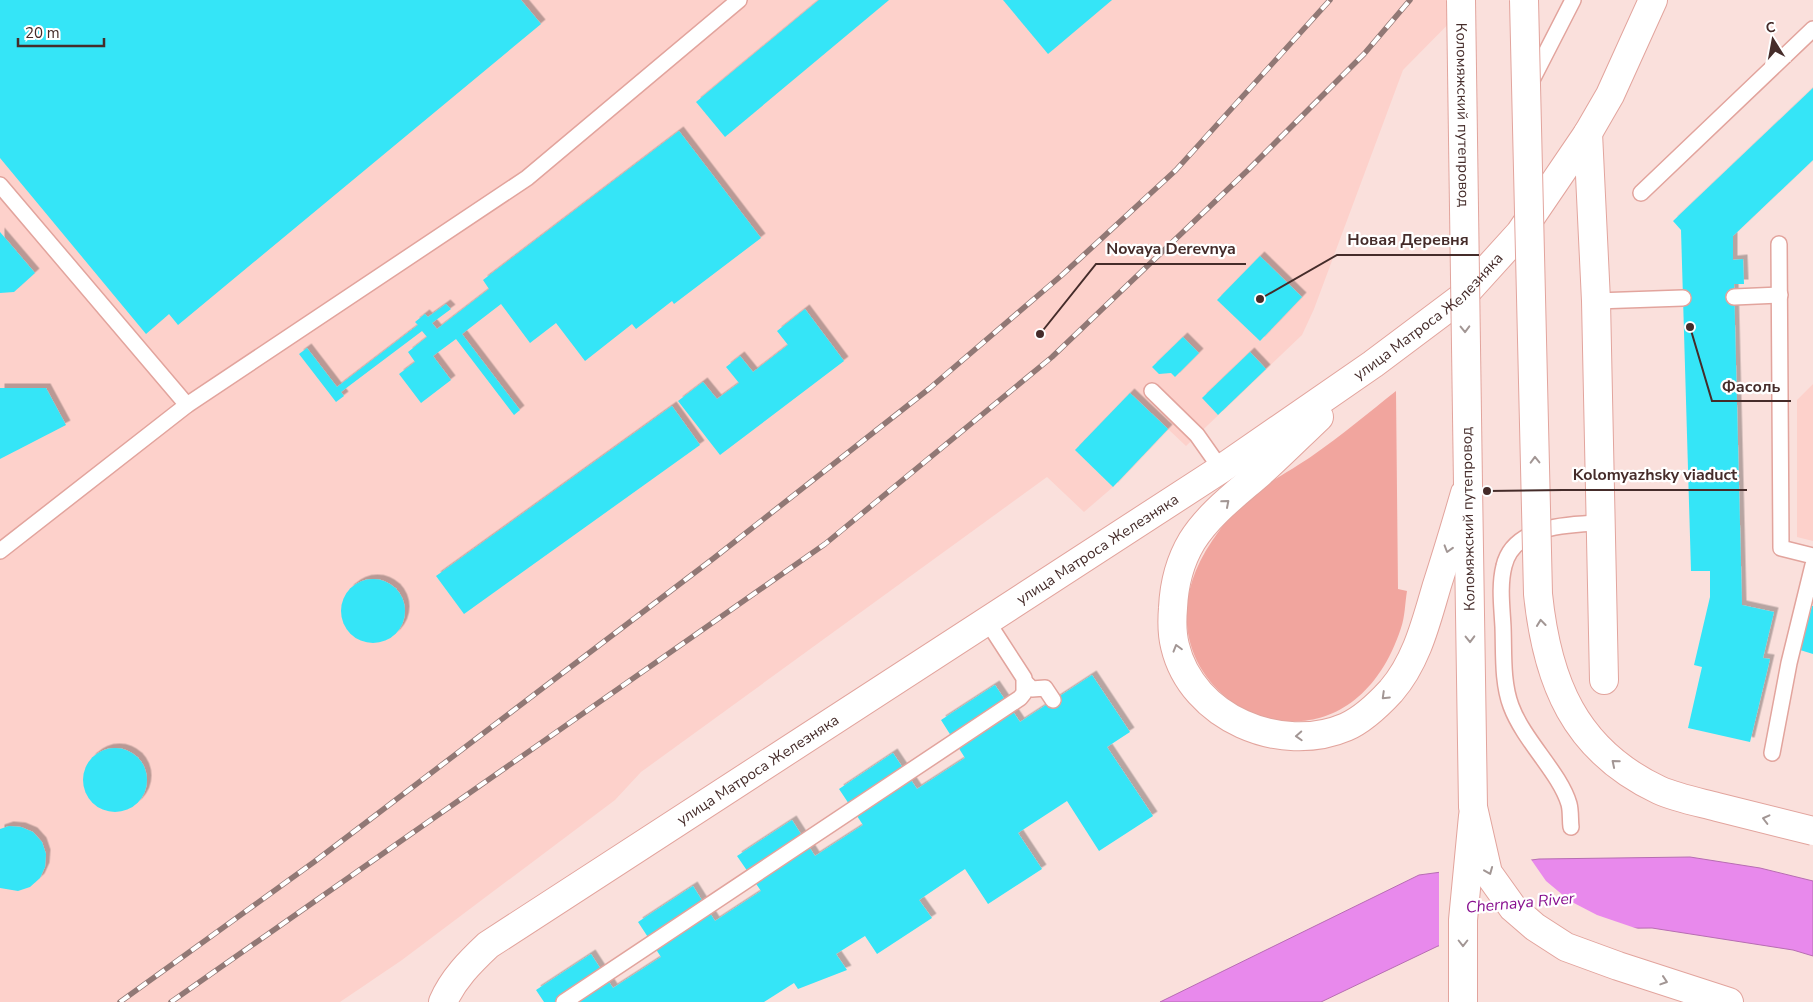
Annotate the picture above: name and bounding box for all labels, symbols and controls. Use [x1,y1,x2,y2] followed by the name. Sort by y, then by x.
[18,15,104,47] scale bar
[1748,15,1798,65] north arrow
[1764,17,1778,38] text: С
[25,23,60,43] text: 20 m
[1451,23,1474,207] street label: Коломяжский путепровод
[1337,224,1479,255] callout: Новая Деревня
[1347,229,1469,251] text: Новая Деревня
[1096,233,1246,264] callout: Novaya Derevnya
[1106,238,1236,260] text: Novaya Derevnya
[1350,248,1507,385] street label: улица Матроса Железняка
[1460,325,1471,333] one-way arrow
[1712,370,1791,401] callout: Фасоль
[1722,376,1780,398] text: Фасоль
[1456,427,1480,611] street label: Коломяжский путепровод
[1530,456,1540,464] one-way arrow
[1563,459,1747,490] callout: Kolomyazhsky viaduct
[1573,464,1738,486] text: Kolomyazhsky viaduct
[1013,489,1183,609] street label: улица Матроса Железняка
[1220,500,1229,509] one-way arrow
[1444,544,1454,553] one-way arrow
[1536,618,1547,626] one-way arrow
[1465,636,1475,643] one-way arrow
[1172,644,1183,653] one-way arrow
[1382,691,1391,700] one-way arrow
[673,710,843,830] street label: улица Матроса Железняка
[1295,730,1303,741] one-way arrow
[1612,759,1621,768] one-way arrow
[1761,814,1770,825] one-way arrow
[1483,866,1494,875] one-way arrow
[1465,887,1577,919] water label: Chernaya River
[1458,940,1468,947] one-way arrow
[1660,975,1668,985] one-way arrow

